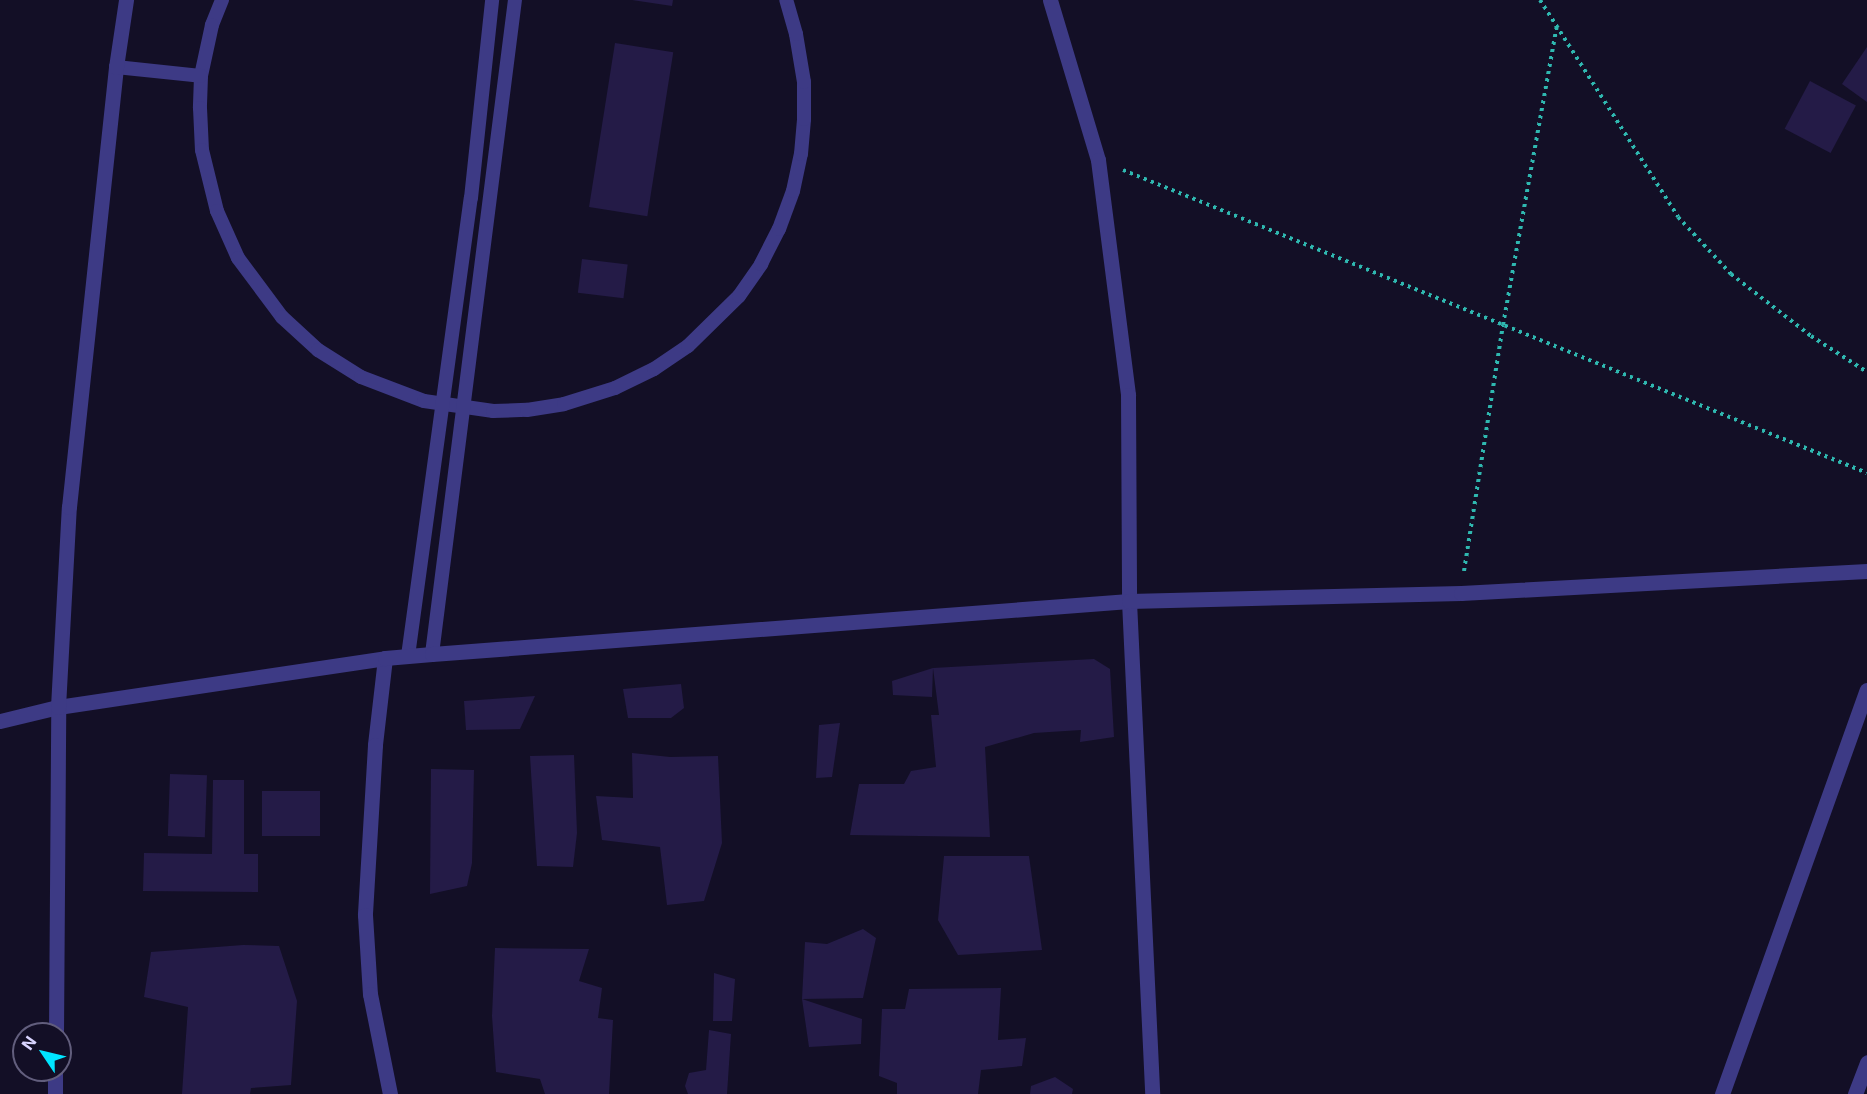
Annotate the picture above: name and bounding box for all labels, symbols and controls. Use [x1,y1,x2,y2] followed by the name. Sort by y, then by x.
[12,1022,72,1082] north arrow
[17,1032,41,1054] text: N

